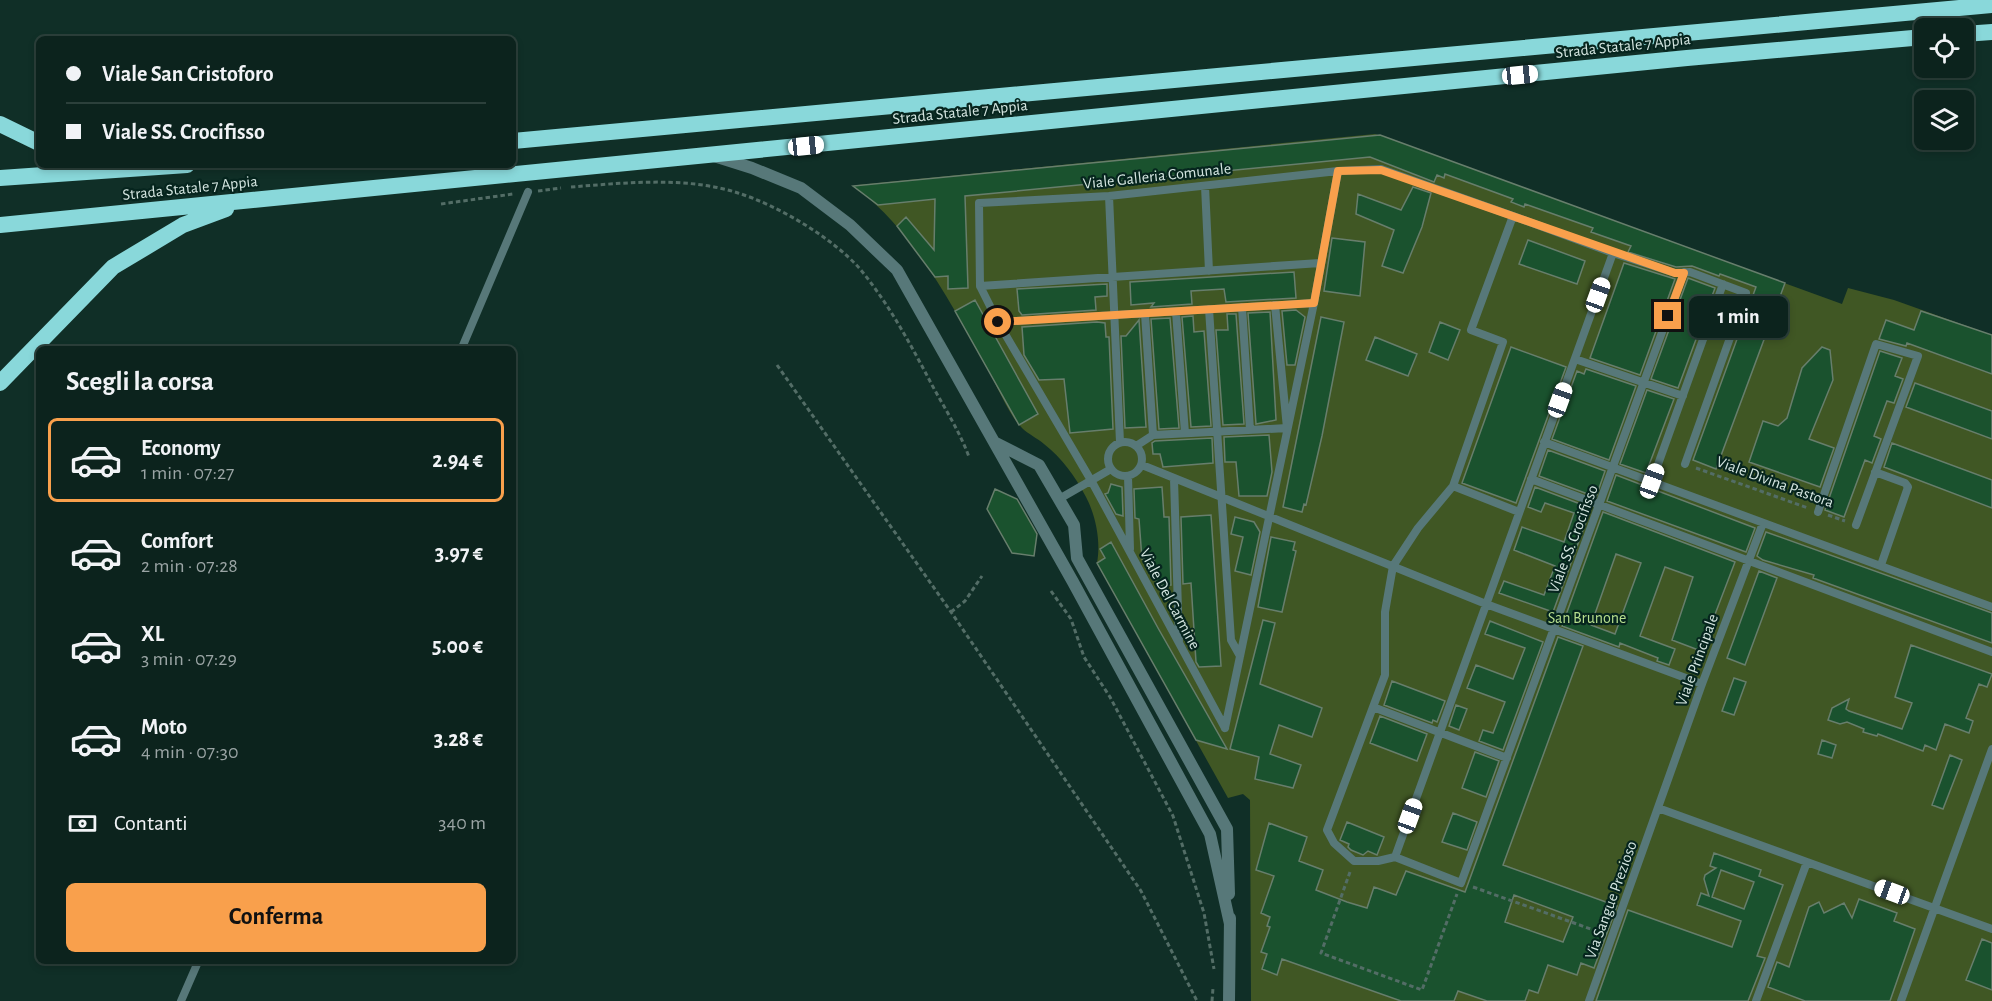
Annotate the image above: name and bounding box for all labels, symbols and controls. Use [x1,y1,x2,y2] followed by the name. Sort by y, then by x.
[1914,18,1974,150] map controls
[1914,18,1974,78] button: locate
[1555,31,1691,61] street label: Strada Statale 7 Appia
[102,63,274,85] text: Viale San Cristoforo
[1501,64,1539,86] car
[1914,90,1974,150] button: layers
[892,97,1028,127] street label: Strada Statale 7 Appia
[102,121,265,143] text: Viale SS. Crocifisso
[787,135,825,157] car
[1082,160,1232,192] street label: Viale Galleria Comunale
[122,173,258,203] street label: Strada Statale 7 Appia
[1583,275,1613,315] car
[1689,295,1788,337] callout: 1 min
[1654,302,1681,329] route end
[1717,307,1760,327] text: 1 min
[984,308,1011,335] route start
[66,368,214,395] text: Scegli la corsa
[1545,380,1575,420] car
[69,433,123,487] icon: car
[141,437,221,459] text: Economy
[432,449,483,471] text: 2.94 €
[1714,453,1836,511] street label: Viale Divina Pastora
[1637,461,1667,501] car
[141,463,234,483] text: 1 min · 07:27
[1545,483,1601,595] street label: Viale SS. Crocifisso
[69,526,123,580] icon: car
[141,530,213,552] text: Comfort
[435,542,483,564] text: 3.97 €
[1137,546,1203,652] street label: Viale Del Carmine
[141,556,238,576] text: 2 min · 07:28
[1548,610,1626,626] park label: San Brunone
[1673,612,1721,708] street label: Viale Principale
[69,619,123,673] icon: car
[141,623,164,645] text: XL
[432,635,483,657] text: 5.00 €
[141,649,237,669] text: 3 min · 07:29
[69,712,123,766] icon: car
[141,716,187,738] text: Moto
[434,728,483,750] text: 3.28 €
[141,742,239,762] text: 4 min · 07:30
[1395,796,1425,836] car
[66,807,99,840] icon: cash
[114,812,188,834] text: Contanti
[438,813,486,833] text: 340 m
[1582,839,1640,961] street label: Via Sangue Prezioso
[1872,877,1912,907] car
[66,883,486,952] button: Conferma

